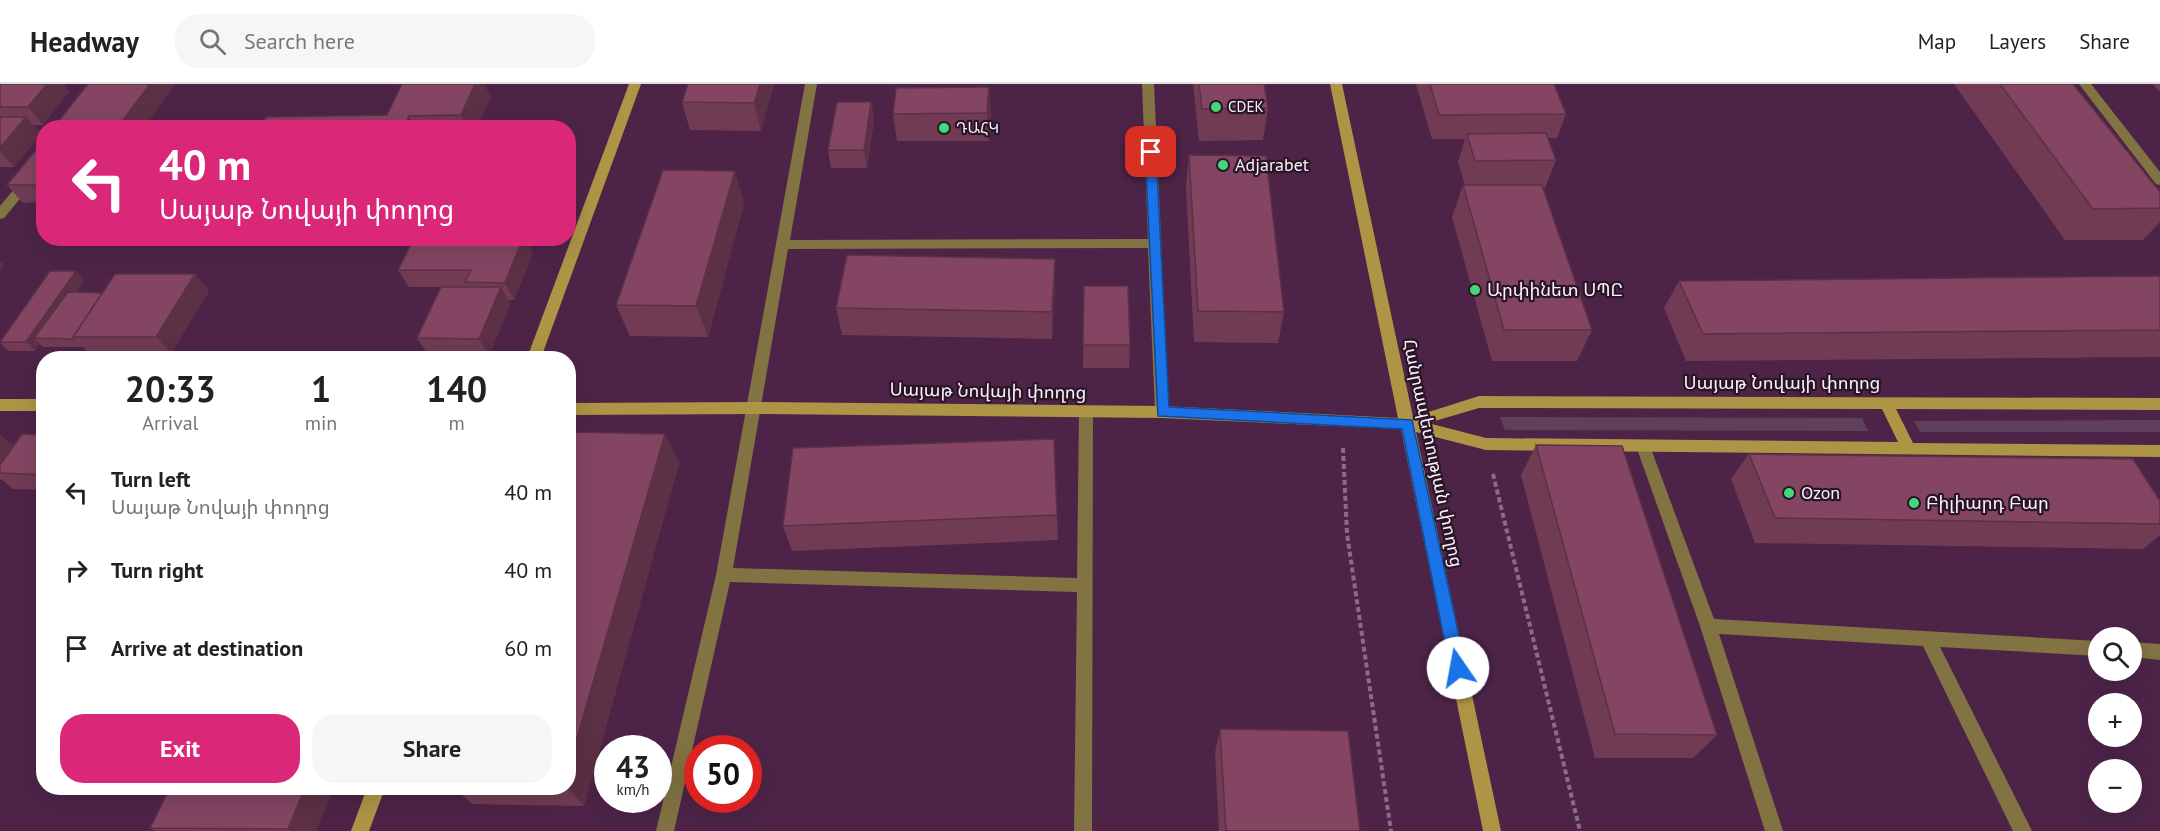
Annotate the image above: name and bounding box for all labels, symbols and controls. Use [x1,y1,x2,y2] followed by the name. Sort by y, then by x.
[175,14,595,68] search box
[30,23,139,60] text: Headway
[196,25,229,58] icon: search
[244,27,355,55] text: Search here
[1918,28,1956,55] text: Map
[1989,28,2046,55] text: Layers
[2079,28,2130,55] text: Share
[1228,97,1264,116] place label: CDEK
[1209,100,1223,114] marker: CDEK
[956,118,999,137] place label: ԴԱՀԿ
[937,121,951,135] marker: ԴԱՀԿ
[1125,126,1176,177] pin
[1134,135,1167,168] icon: arrive
[159,137,251,192] text: 40 m
[60,144,138,222] icon: left
[1235,153,1309,176] place label: Adjarabet
[1216,158,1230,172] marker: Adjarabet
[159,192,454,226] text: Սայաթ Նովայի փողոց
[1487,278,1623,301] place label: Արփինետ ՍՊԸ
[1468,283,1482,297] marker: Արփինետ ՍՊԸ
[1398,337,1469,569] street label: Հանրապետության փողոց
[125,365,216,412] text: 20:33
[311,365,331,412] text: 1
[426,365,487,412] text: 140
[1684,371,1880,394] street label: Սայաթ Նովայի փողոց
[889,377,1087,404] street label: Սայաթ Նովայի փողոց
[142,410,198,436] text: Arrival
[305,410,337,436] text: min
[449,410,465,436] text: m
[111,465,191,493] text: Turn left
[60,476,93,509] icon: left
[504,478,552,506] text: 40 m
[1801,481,1840,504] place label: Ozon
[1782,486,1796,500] marker: Ozon
[1926,491,2049,514] place label: Բիլիարդ Բար
[111,494,330,520] text: Սայաթ Նովայի փողոց
[1907,496,1921,510] marker: Բիլիարդ Բար
[60,554,93,587] icon: right
[111,556,203,584] text: Turn right
[504,556,552,584] text: 40 m
[2088,627,2142,813] map controls
[2088,627,2142,681] button: search
[60,632,93,665] icon: arrive
[111,634,303,662] text: Arrive at destination
[504,634,552,662] text: 60 m
[1426,636,1490,700] position arrow
[2088,693,2142,747] button: +
[60,714,300,783] button: Exit
[312,714,552,783] button: Share
[684,735,762,813] speed limit sign: 50
[616,747,650,786] text: 43
[2088,759,2142,813] button: −
[617,780,649,799] text: km/h

